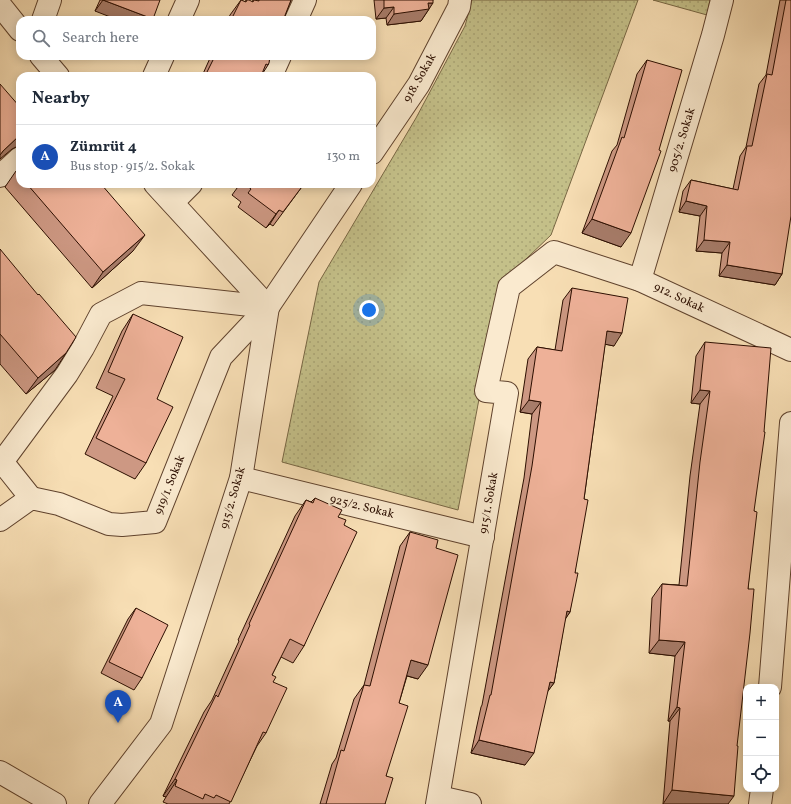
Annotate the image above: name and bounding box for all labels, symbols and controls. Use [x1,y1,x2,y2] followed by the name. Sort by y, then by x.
[16,16,376,60] search box
[30,27,52,49] icon: search
[62,28,139,49] text: Search here
[400,50,441,105] street label: 918. Sokak
[32,87,90,110] text: Nearby
[665,105,700,174] street label: 905/2. Sokak
[70,137,137,158] text: Zümrüt 4
[40,148,50,166] text: A
[327,148,360,166] text: 130 m
[70,158,195,176] text: Bus stop · 915/2. Sokak
[651,279,707,317] street label: 912. Sokak
[359,300,379,320] your location
[151,452,189,517] street label: 919/1. Sokak
[216,465,250,531] street label: 915/2. Sokak
[476,470,502,535] street label: 915/1. Sokak
[328,491,396,523] street label: 925/2. Sokak
[743,684,779,792] map controls
[743,684,779,720] button: +
[105,690,131,723] pin: A
[743,720,779,756] button: −
[743,756,779,792] button: locate

